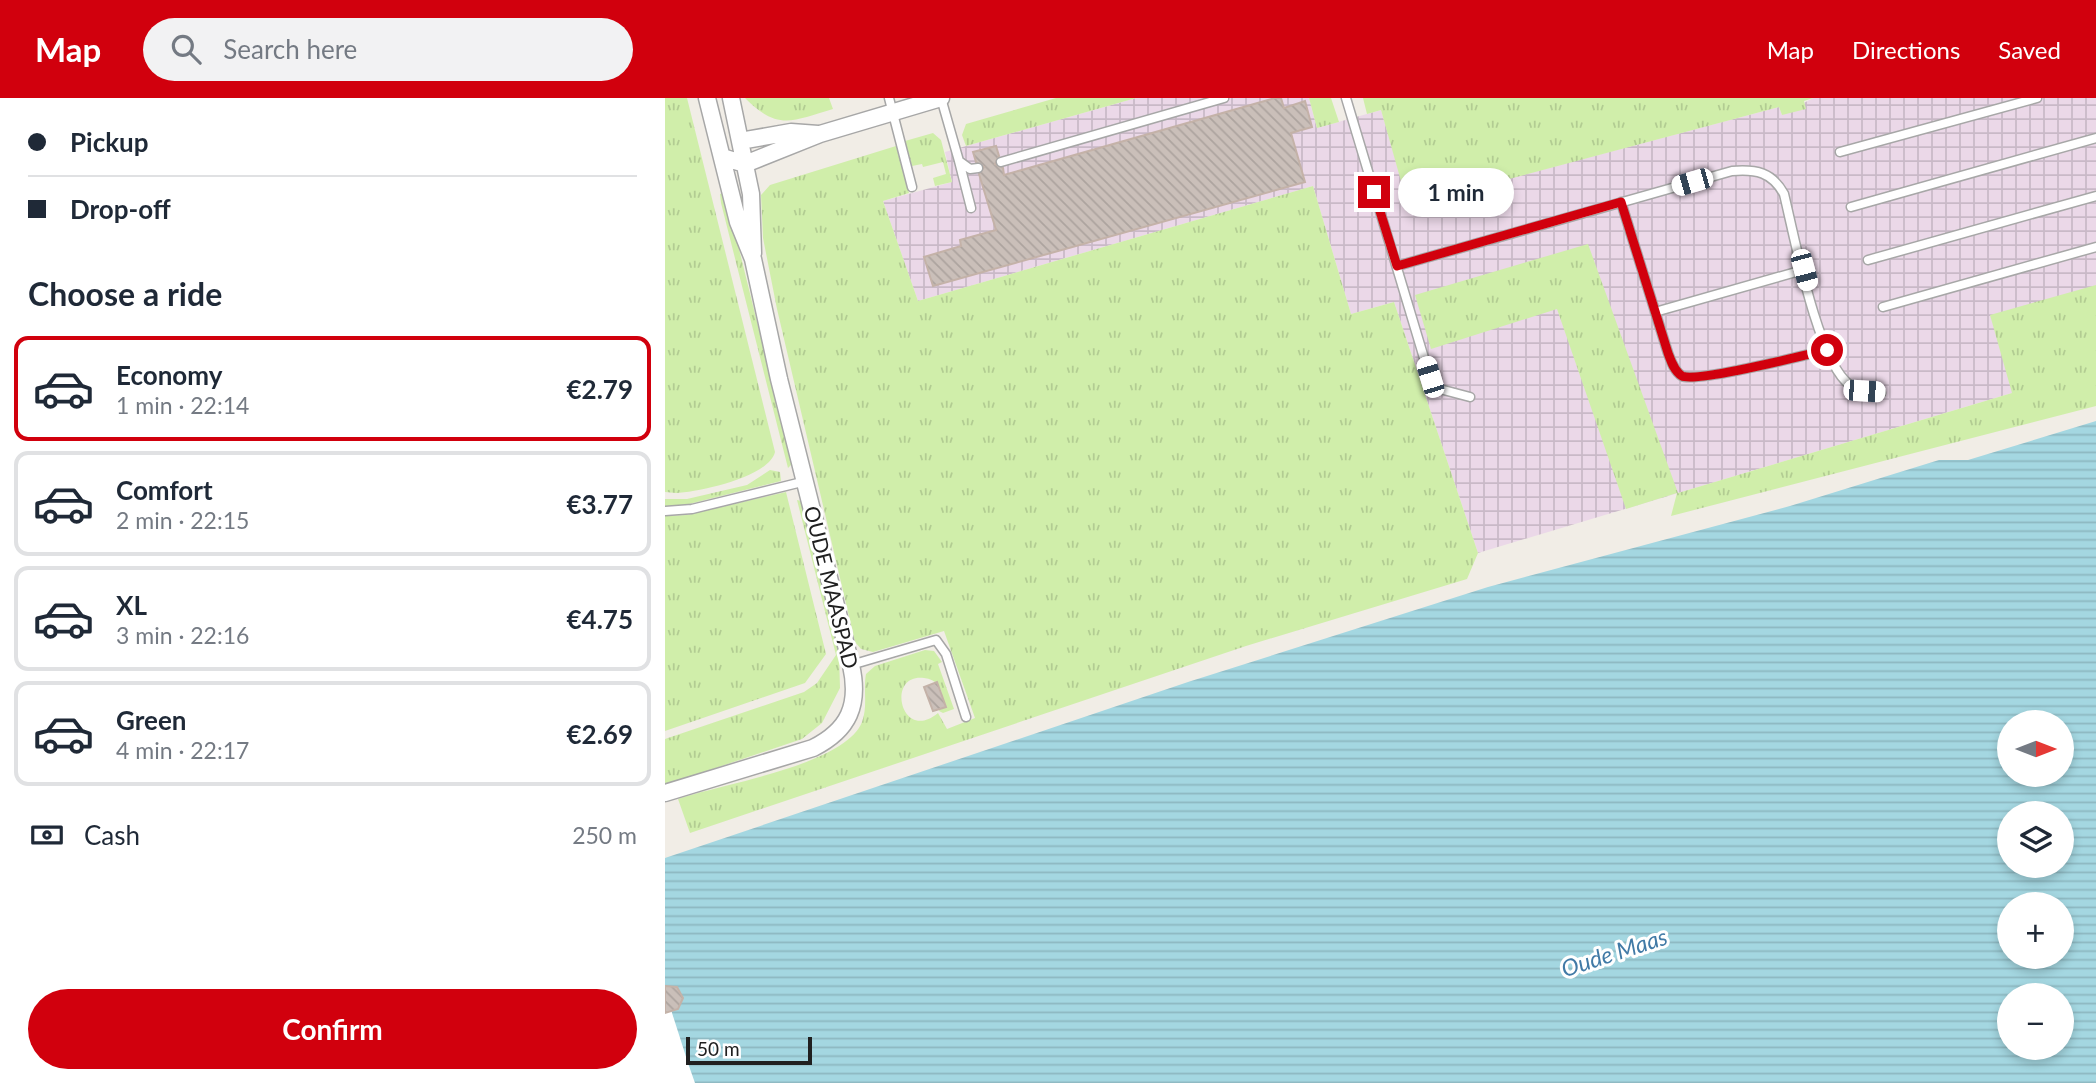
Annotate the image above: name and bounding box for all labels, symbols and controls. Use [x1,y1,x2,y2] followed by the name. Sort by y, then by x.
[143,18,633,81] search box
[35,29,101,69] text: Map
[167,30,205,68] icon: search
[223,33,357,65] text: Search here
[1767,35,1814,64] text: Map
[1852,35,1960,64] text: Directions
[1998,35,2061,64] text: Saved
[70,126,149,158] text: Pickup
[1669,166,1716,198] car
[1399,168,1514,217] callout: 1 min
[1358,176,1390,208] route end
[1427,178,1485,206] text: 1 min
[70,193,171,225] text: Drop-off
[1789,247,1820,293] car
[28,274,222,313] text: Choose a ride
[1811,334,1843,366] route start
[1414,354,1447,400] car
[32,357,95,420] icon: car
[116,359,222,391] text: Economy
[567,373,633,405] text: €2.79
[1843,379,1886,403] car
[116,391,249,419] text: 1 min · 22:14
[32,472,95,535] icon: car
[116,474,213,506] text: Comfort
[567,488,633,520] text: €3.77
[800,503,864,671] street label: OUDE MAASPAD
[116,506,249,534] text: 2 min · 22:15
[32,587,95,650] icon: car
[116,589,147,621] text: XL
[567,603,633,635] text: €4.75
[116,621,249,649] text: 3 min · 22:16
[32,702,95,765] icon: car
[116,704,186,736] text: Green
[1997,710,2074,788] north arrow
[1997,710,2074,1060] map controls
[567,718,633,750] text: €2.69
[116,736,249,764] text: 4 min · 22:17
[1997,801,2074,878] button: layers
[28,816,66,854] icon: cash
[84,819,140,851] text: Cash
[572,821,637,849] text: 250 m
[1997,892,2074,969] button: +
[1557,922,1671,982] water label: Oude Maas
[1997,983,2074,1060] button: −
[28,989,637,1069] button: Confirm
[686,1034,812,1066] scale bar
[697,1037,740,1060] text: 50 m

